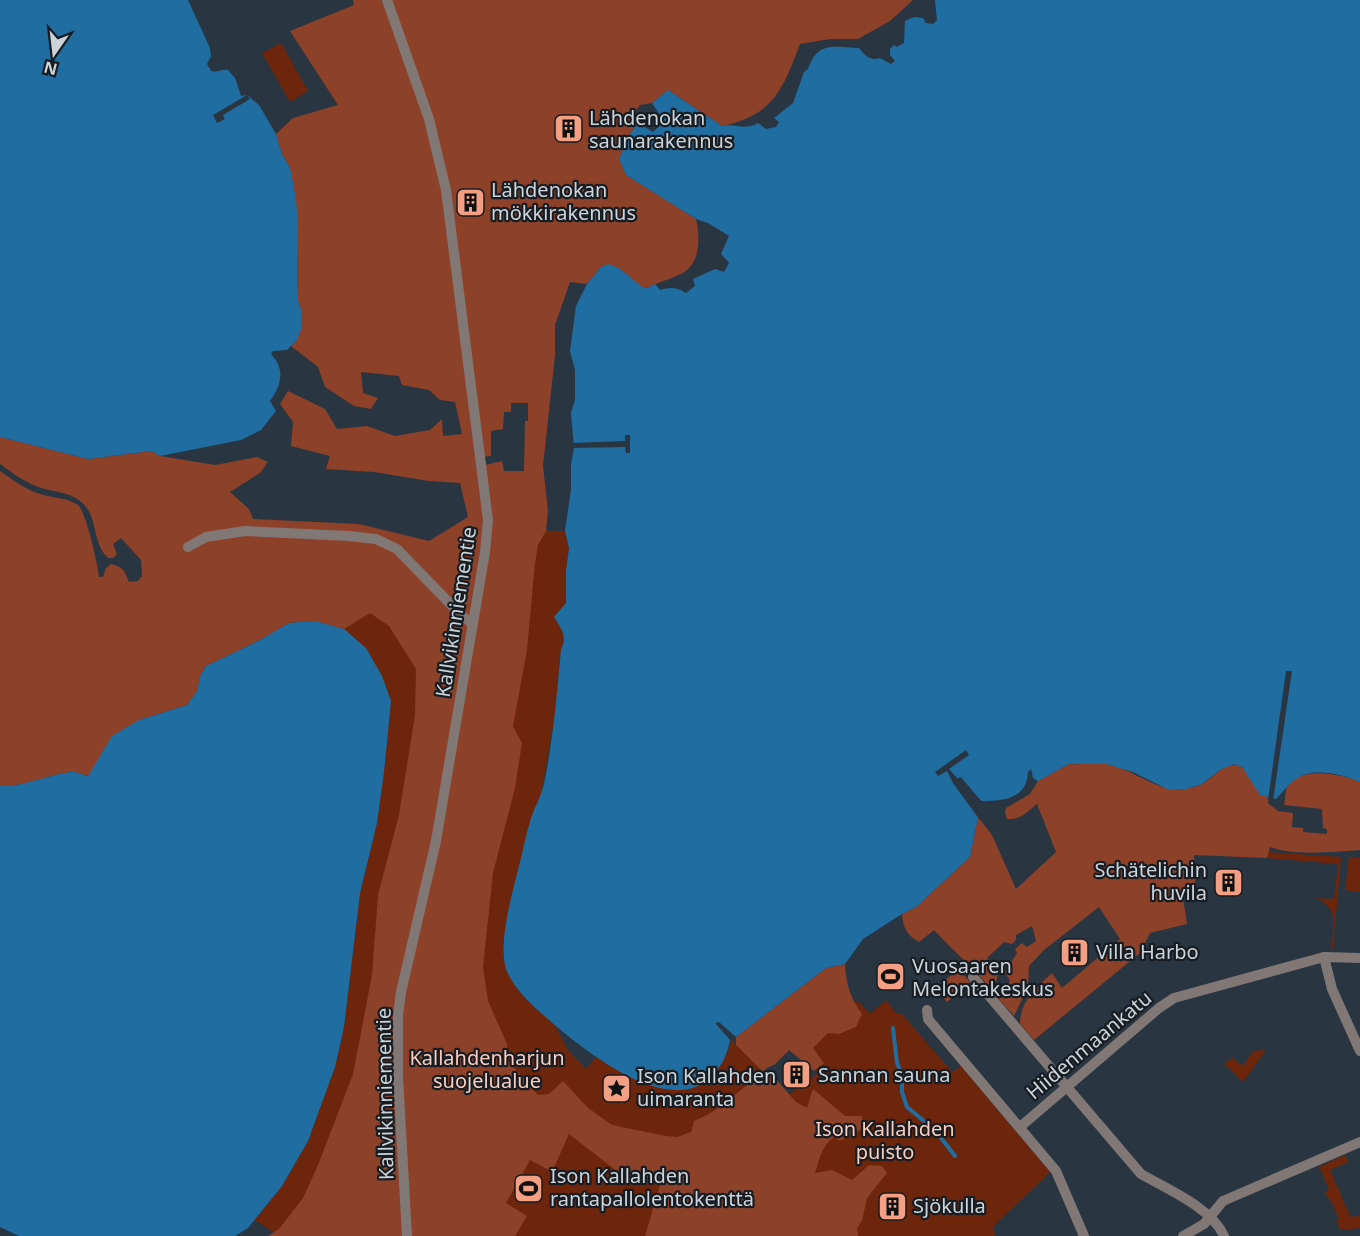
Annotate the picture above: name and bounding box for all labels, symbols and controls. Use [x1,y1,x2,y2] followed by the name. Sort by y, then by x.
[24,24,84,84] north arrow
[41,56,59,81] text: N
[589,104,733,154] place label: Lähdenokan saunarakennus
[552,113,584,145] building icon: Lähdenokan saunarakennus
[491,176,636,226] place label: Lähdenokan mökkirakennus
[454,186,486,218] building icon: Lähdenokan mökkirakennus
[429,525,482,699] street label: Kallvikinniementie
[1095,856,1207,906] place label: Schätelichin huvila
[1212,866,1244,898] building icon: Schätelichin huvila
[1059,936,1091,968] building icon: Villa Harbo
[1096,938,1199,965] place label: Villa Harbo
[912,952,1054,1002] place label: Vuosaaren Melontakeskus
[875,961,907,993] sports icon: Vuosaaren Melontakeskus
[1020,984,1157,1105] street label: Hiidenmaankatu
[369,1008,400,1180] street label: Kallvikinniementie
[409,1044,565,1094] park label: Kallahdenharjun suojelualue
[781,1059,813,1091] building icon: Sannan sauna
[818,1061,950,1088] place label: Sannan sauna
[637,1062,776,1112] place label: Ison Kallahden uimaranta
[600,1072,632,1104] place icon: Ison Kallahden uimaranta
[815,1115,955,1165] park label: Ison Kallahden puisto
[550,1162,754,1212] place label: Ison Kallahden rantapallolentokenttä
[513,1172,545,1204] sports icon: Ison Kallahden rantapallolentokenttä
[876,1190,908,1222] building icon: Sjökulla
[913,1192,986,1219] place label: Sjökulla

